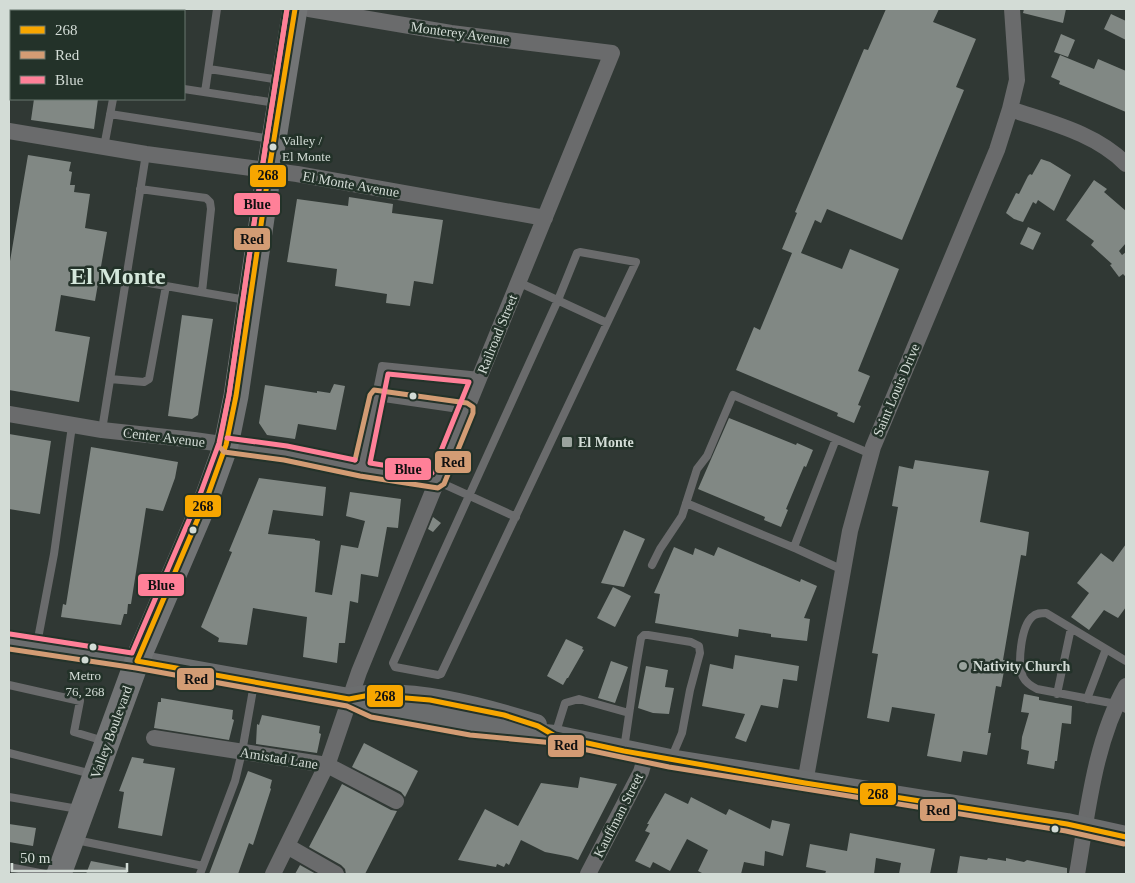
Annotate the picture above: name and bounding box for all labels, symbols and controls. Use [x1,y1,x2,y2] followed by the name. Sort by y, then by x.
[10,10,185,100] legend
[410,19,510,48] street label: Monterey Avenue
[55,22,78,38] text: 268
[55,47,80,63] text: Red
[55,72,84,88] text: Blue
[282,133,331,164] place label: Valley / El Monte
[268,142,278,152] marker: Valley / El Monte
[249,164,287,188] line badge: 268
[258,168,279,183] text: 268
[301,169,400,200] street label: El Monte Avenue
[233,192,281,216] line badge: Blue
[243,197,271,212] text: Blue
[233,227,271,251] line badge: Red
[240,232,264,247] text: Red
[70,263,166,289] district label: El Monte
[475,292,520,376] street label: Railroad Street
[870,341,923,439] street label: Saint Louis Drive
[408,391,418,401] unlabelled marker
[122,425,206,450] street label: Center Avenue
[560,435,574,449] marker: El Monte
[578,435,634,450] place label: El Monte
[434,450,472,474] line badge: Red
[441,455,465,470] text: Red
[384,457,432,481] line badge: Blue
[394,462,422,477] text: Blue
[184,494,222,518] line badge: 268
[193,499,214,514] text: 268
[188,525,198,535] unlabelled marker
[137,573,185,597] line badge: Blue
[147,578,175,593] text: Blue
[88,642,98,652] unlabelled marker
[80,655,90,665] marker: Metro 76, 268
[973,659,1071,674] place label: Nativity Church
[957,660,969,672] marker: Nativity Church
[176,667,215,691] line badge: Red
[66,668,105,699] place label: Metro 76, 268
[184,672,208,687] text: Red
[88,684,135,781] street label: Valley Boulevard
[366,684,404,708] line badge: 268
[375,689,396,704] text: 268
[547,734,585,758] line badge: Red
[554,738,578,753] text: Red
[239,745,319,772] street label: Amistad Lane
[591,770,646,860] street label: Kauffman Street
[859,782,897,806] line badge: 268
[868,787,889,802] text: 268
[919,798,957,822] line badge: Red
[926,803,950,818] text: Red
[1050,824,1060,834] unlabelled marker
[12,840,128,872] scale bar
[20,850,51,866] text: 50 m

